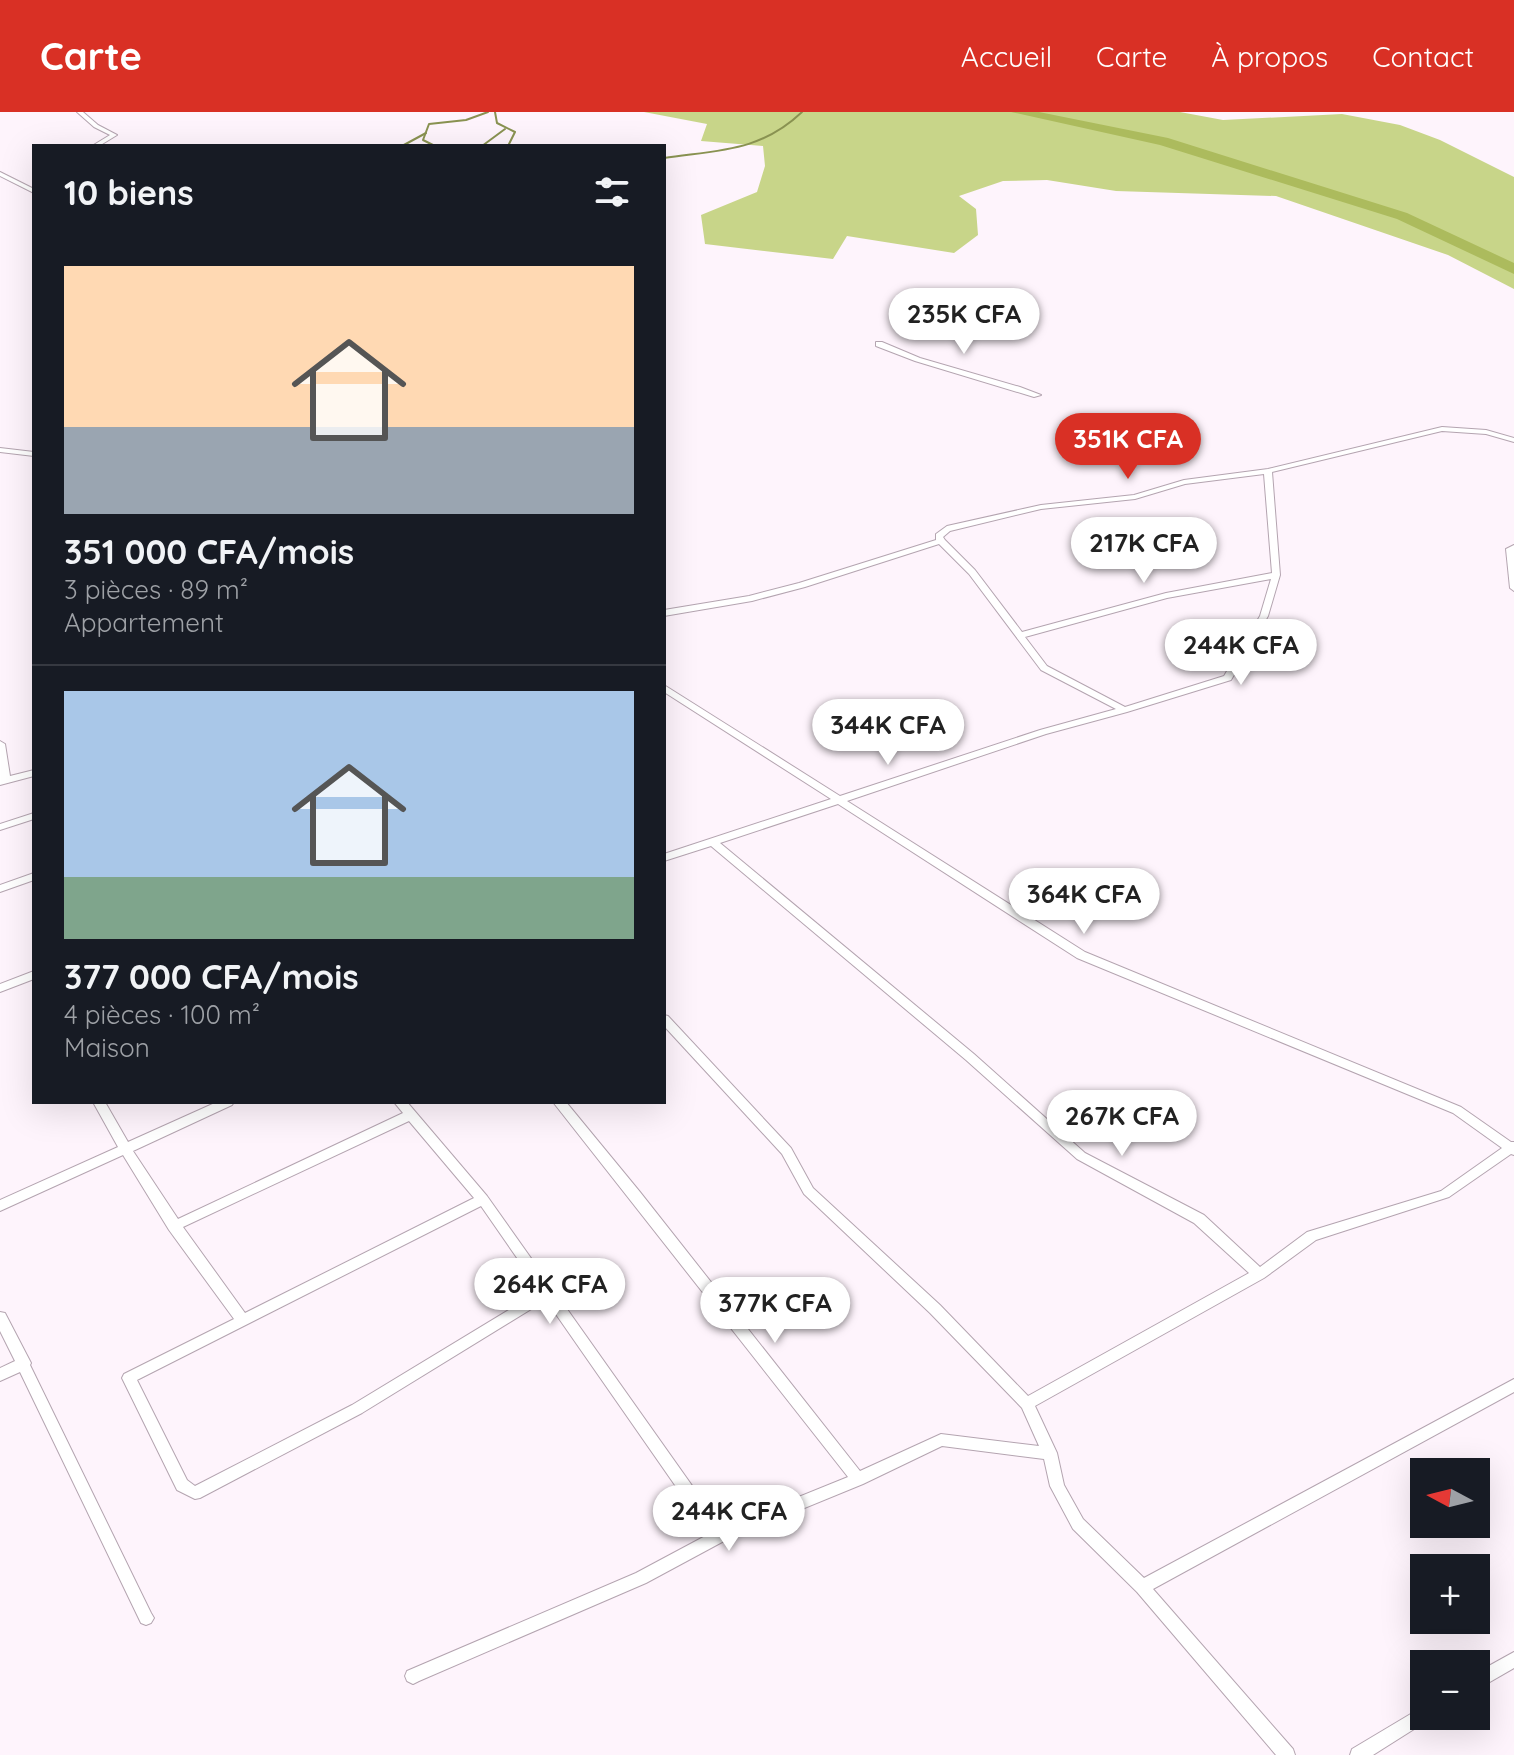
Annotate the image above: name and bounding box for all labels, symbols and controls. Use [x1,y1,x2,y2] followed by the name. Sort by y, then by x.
[40,32,142,80] text: Carte
[961,39,1052,74] text: Accueil
[1096,39,1167,74] text: Carte
[1211,39,1328,74] text: À propos
[1372,39,1474,74] text: Contact
[590,170,634,214] icon: filters
[64,171,194,214] text: 10 biens
[881,288,1047,356] pin: 235K CFA
[907,297,1021,330] text: 235K CFA
[277,318,421,462] icon: home
[1045,413,1211,481] pin: 351K CFA
[1073,422,1183,455] text: 351K CFA
[1061,517,1227,585] pin: 217K CFA
[1089,526,1199,559] text: 217K CFA
[64,530,354,573] text: 351 000 CFA/mois
[64,573,248,606] text: 3 pièces · 89 m²
[64,606,224,639] text: Appartement
[1158,619,1324,687] pin: 244K CFA
[1183,628,1299,661] text: 244K CFA
[805,699,971,767] pin: 344K CFA
[830,708,946,741] text: 344K CFA
[277,743,421,887] icon: home
[1001,868,1167,936] pin: 364K CFA
[1027,877,1141,910] text: 364K CFA
[64,955,359,998] text: 377 000 CFA/mois
[64,998,260,1031] text: 4 pièces · 100 m²
[64,1031,150,1064] text: Maison
[1039,1090,1205,1158] pin: 267K CFA
[1065,1099,1179,1132] text: 267K CFA
[467,1258,633,1326] pin: 264K CFA
[492,1267,608,1300] text: 264K CFA
[692,1277,858,1345] pin: 377K CFA
[718,1286,832,1319] text: 377K CFA
[1410,1458,1490,1538] north arrow
[1410,1458,1490,1730] map controls
[646,1485,812,1553] pin: 244K CFA
[671,1494,787,1527] text: 244K CFA
[1410,1554,1490,1634] button: +
[1410,1650,1490,1730] button: −

